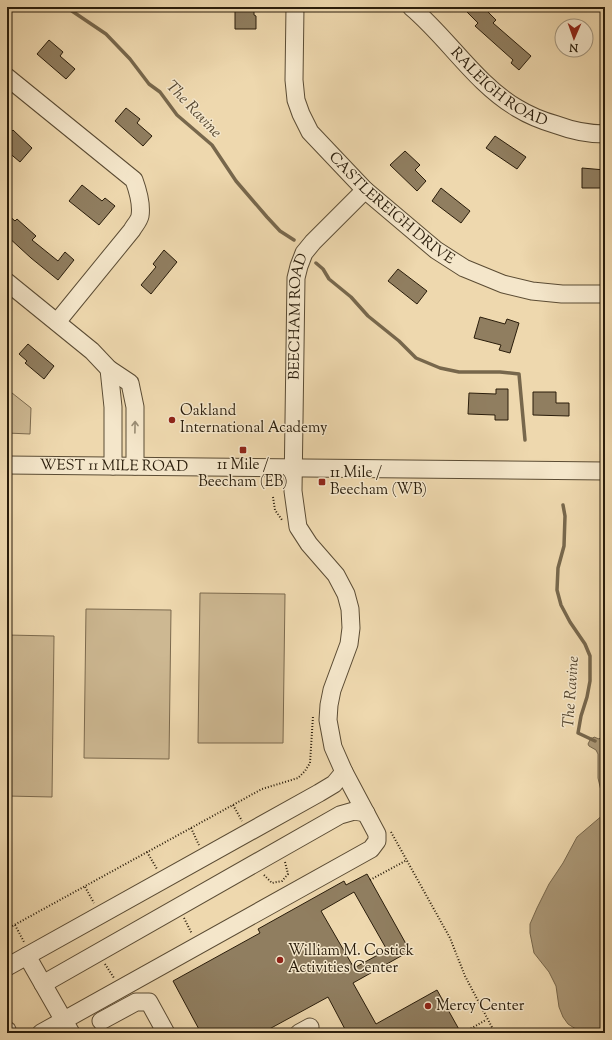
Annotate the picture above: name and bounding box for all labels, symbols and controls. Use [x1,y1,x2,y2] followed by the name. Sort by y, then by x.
[554,18,594,58] north arrow
[569,39,579,55] text: N
[445,43,551,132] street label: RALEIGH ROAD
[160,76,226,144] water label: The Ravine
[324,147,458,270] street label: CASTLEREIGH DRIVE
[284,250,313,380] street label: BEECHAM ROAD
[180,401,328,439] place label: Oakland International Academy
[167,415,177,425] marker: Oakland International Academy
[131,421,139,434] one-way arrow
[238,445,248,455] marker: 11 Mile / Beecham (EB)
[40,455,188,477] street label: WEST 11 MILE ROAD
[198,455,288,493] place label: 11 Mile / Beecham (EB)
[330,463,427,501] place label: 11 Mile / Beecham (WB)
[317,477,327,487] marker: 11 Mile / Beecham (WB)
[558,655,586,729] water label: The Ravine
[288,941,414,979] place label: William M. Costick Activities Center
[275,955,285,965] marker: William M. Costick Activities Center
[436,996,525,1017] place label: Mercy Center
[423,1001,433,1011] marker: Mercy Center

